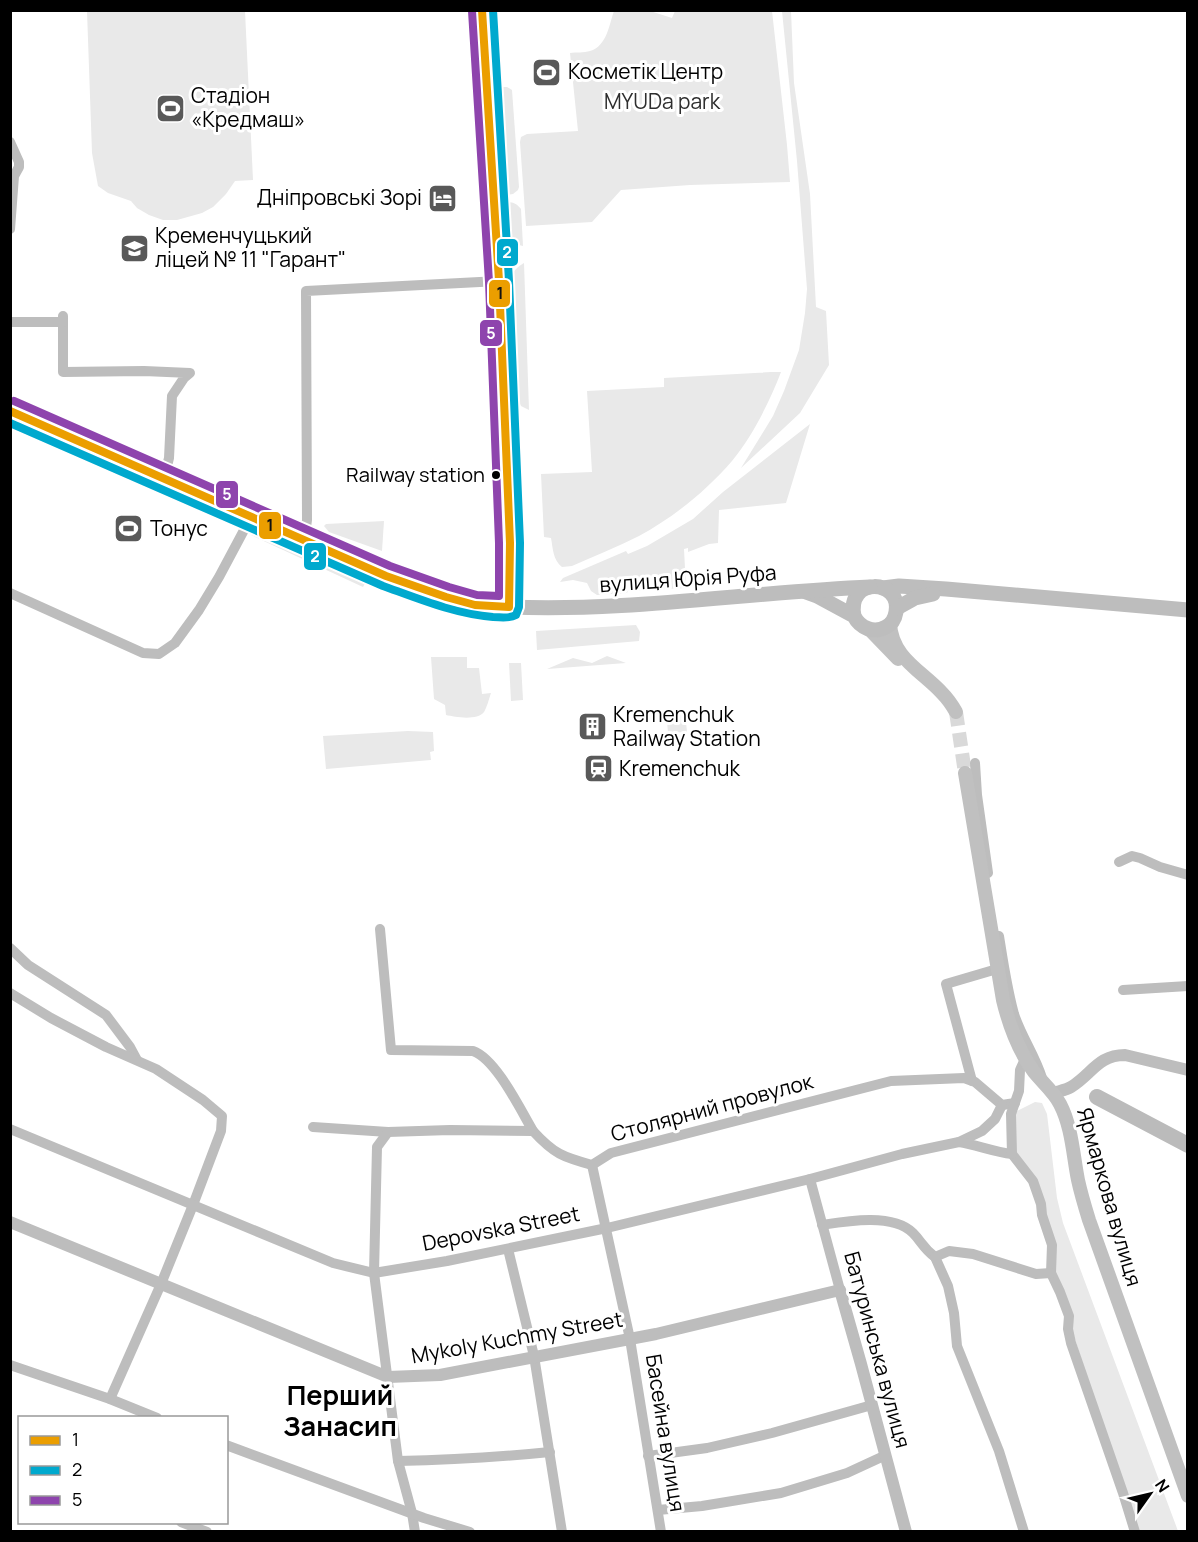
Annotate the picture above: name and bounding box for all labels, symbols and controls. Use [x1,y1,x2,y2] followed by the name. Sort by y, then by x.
[531,56,563,88] sports icon: Косметік Центр
[568,57,723,85] place label: Косметік Центр
[191,81,305,133] place label: Стадіон «Кредмаш»
[604,87,721,115] park label: MYUDa park
[154,92,186,124] sports icon: Стадіон «Кредмаш»
[427,182,459,214] hotel icon: Дніпровські Зорі
[256,183,422,211] place label: Дніпровські Зорі
[155,221,346,273] place label: Кременчуцький ліцей № 11 "Гарант"
[118,232,150,264] school or university icon: Кременчуцький ліцей № 11 "Гарант"
[496,238,519,267] line badge: 2
[502,241,512,263] text: 2
[488,279,511,308] line badge: 1
[496,282,504,304] text: 1
[479,319,503,347] line badge: 5
[486,322,496,344] text: 5
[346,461,485,488] place label: Railway station
[490,469,502,481] marker: Railway station
[215,480,239,509] line badge: 5
[222,483,232,505] text: 5
[258,511,282,540] line badge: 1
[113,513,145,545] sports icon: Тонус
[150,514,208,542] place label: Тонус
[266,514,274,536] text: 1
[303,542,327,571] line badge: 2
[310,545,320,567] text: 2
[599,558,777,598] street label: вулиця Юрія Руфа
[613,700,761,752] place label: Kremenchuk Railway Station
[576,711,608,743] building icon: Kremenchuk Railway Station
[582,753,614,785] station icon: Kremenchuk
[619,754,740,782] place label: Kremenchuk
[608,1066,816,1147] street label: Столярний провулок
[1071,1104,1149,1289] street label: Ярмаркова вулиця
[420,1199,582,1257] street label: Depovska Street
[838,1248,918,1451] street label: Батуринська вулиця
[409,1305,625,1369] street label: Mykoly Kuchmy Street
[640,1352,692,1514] street label: Басейна вулиця
[283,1376,397,1444] district label: Перший Занасип
[18,1416,228,1524] legend
[72,1427,79,1451] text: 1
[72,1457,82,1481] text: 2
[1120,1464,1180,1524] north arrow
[1150,1475,1175,1497] text: N
[72,1487,82,1511] text: 5

